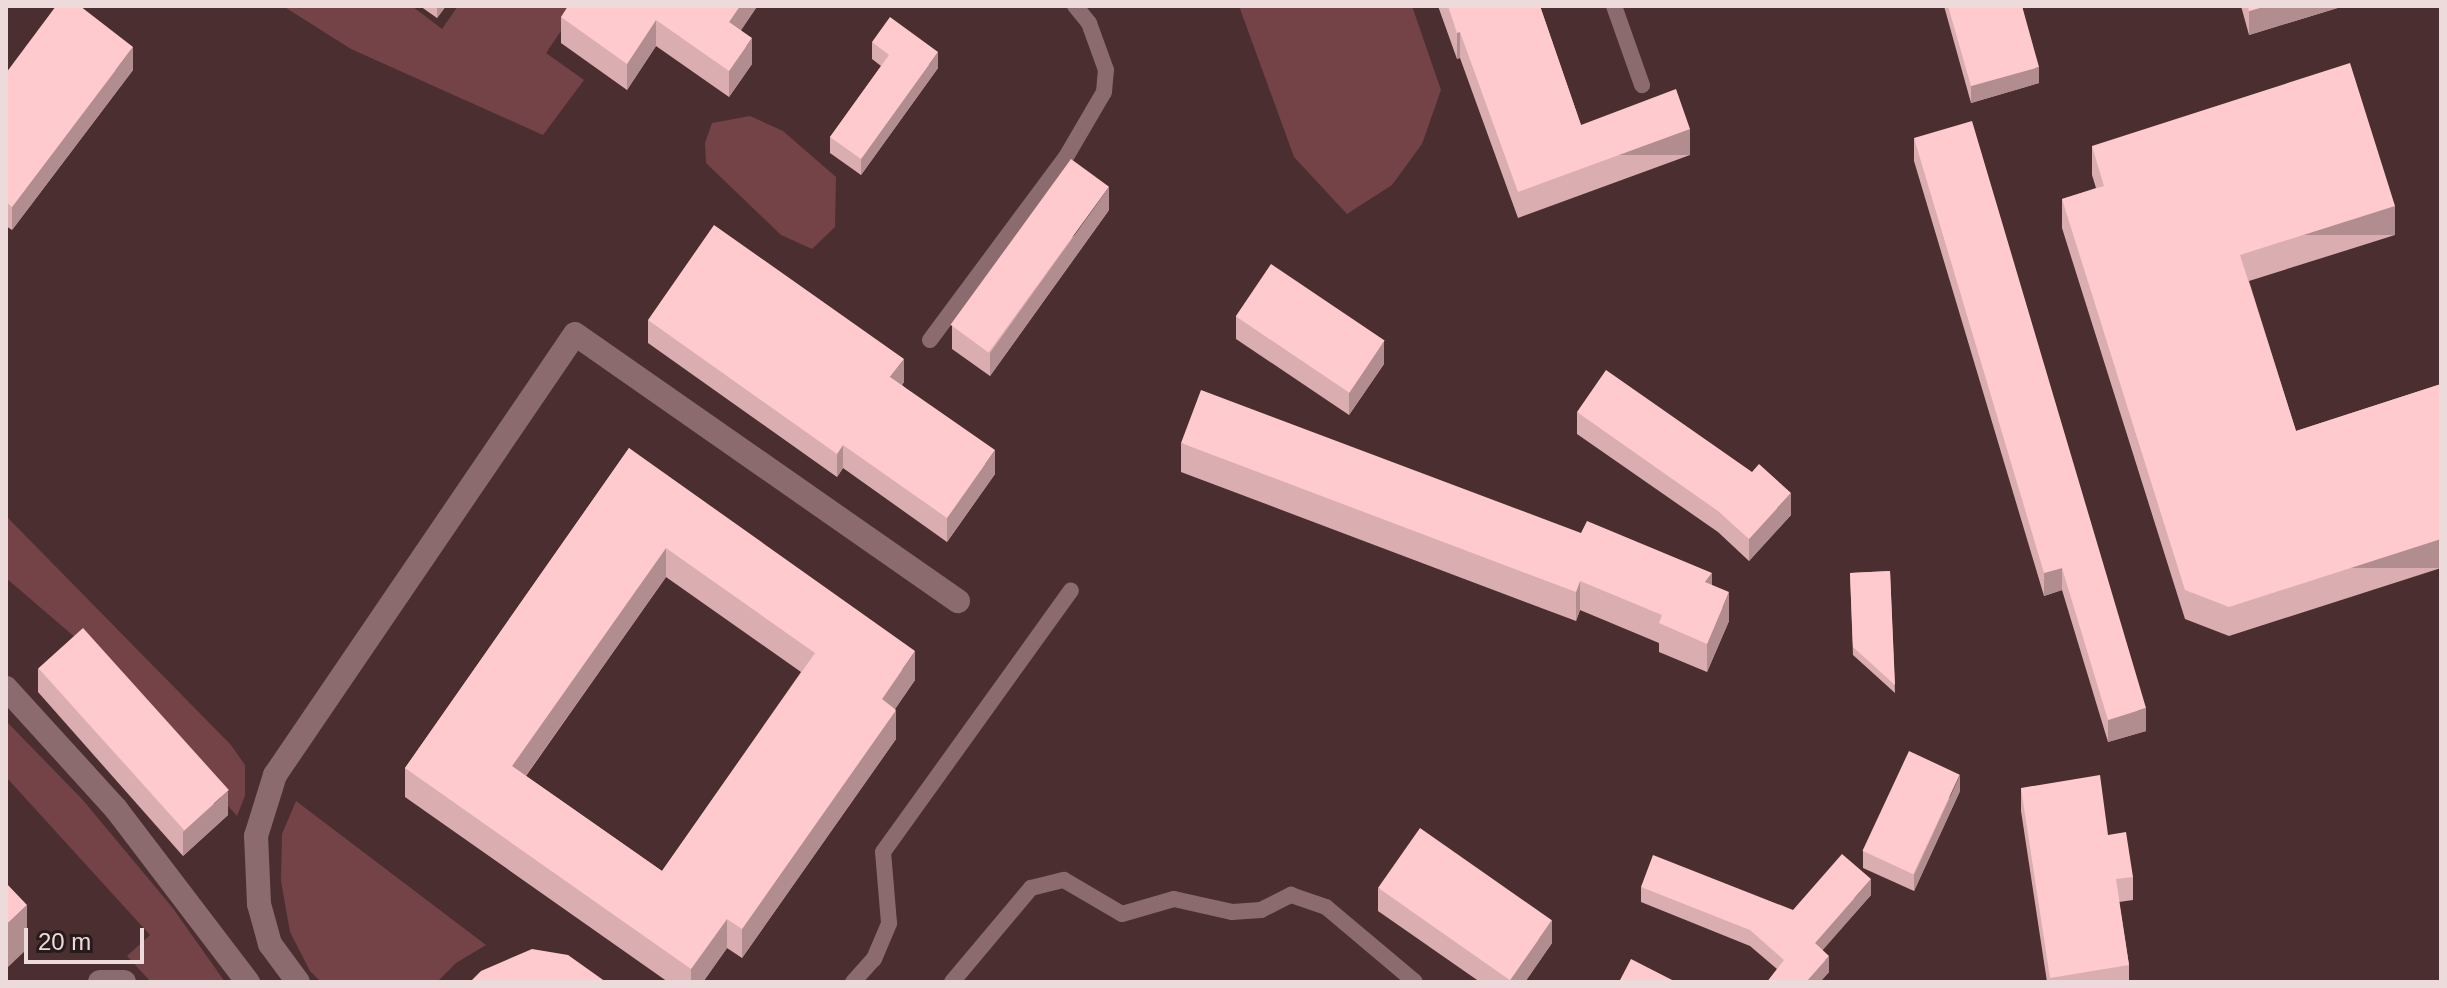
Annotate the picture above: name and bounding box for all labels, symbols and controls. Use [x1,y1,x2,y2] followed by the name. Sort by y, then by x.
[28,912,148,962] scale bar
[38,928,91,955] text: 20 m

